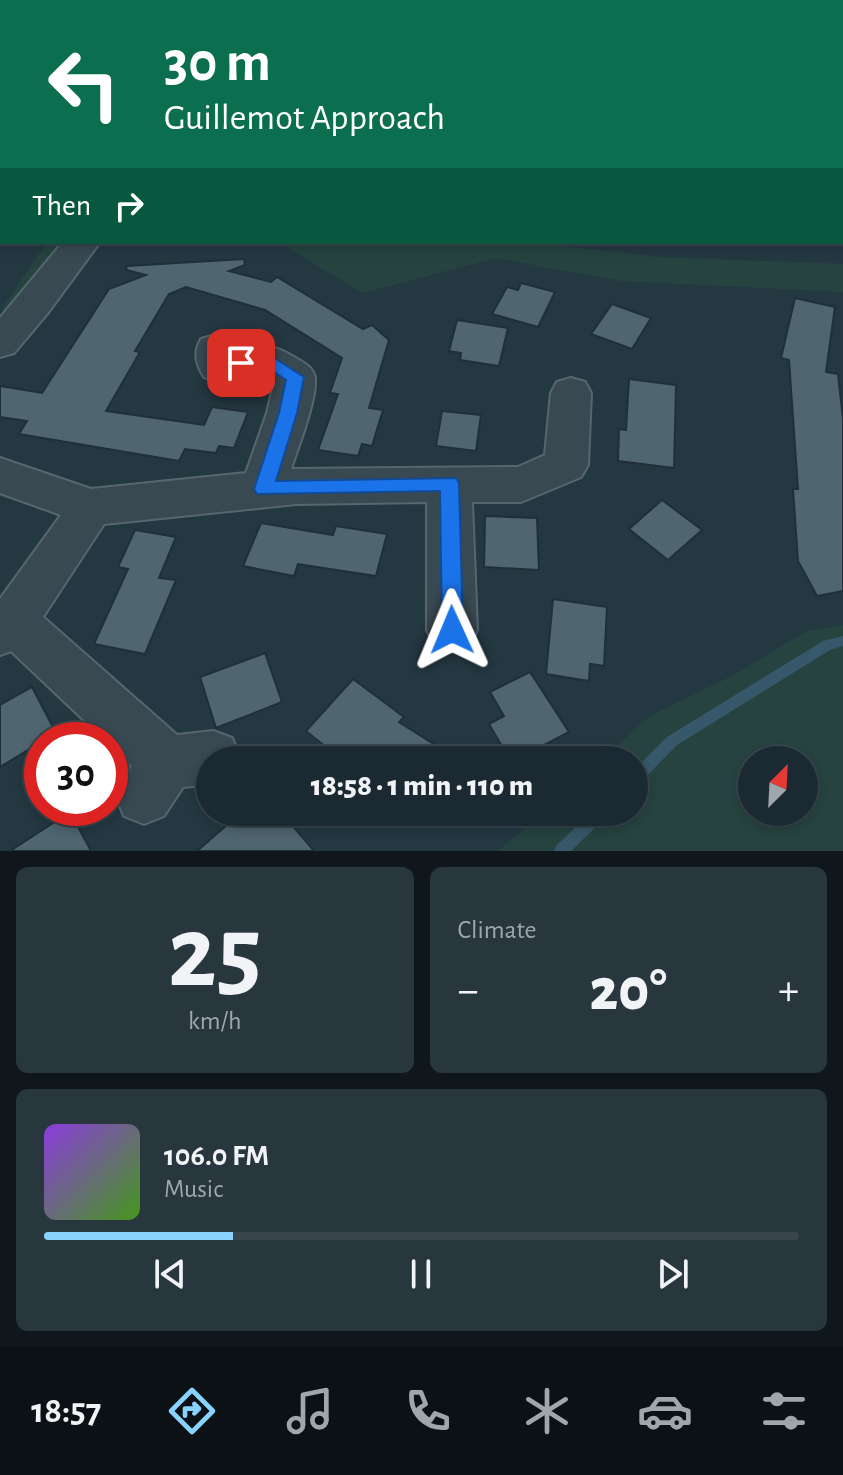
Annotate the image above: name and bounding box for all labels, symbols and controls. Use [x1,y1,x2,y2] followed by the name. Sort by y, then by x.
[32,32,136,136] icon: left
[164,35,271,91] text: 30 m
[164,100,445,136] text: Guillemot Approach
[107,184,151,228] icon: right
[32,191,91,221] text: Then
[207,329,275,397] pin
[219,341,263,385] icon: arrive
[410,588,494,672] position arrow
[24,722,128,826] speed limit sign: 30
[738,746,818,826] north arrow
[738,746,818,826] map controls
[311,771,533,801] text: 18:58 · 1 min · 110 m
[168,902,262,1006] text: 25
[458,917,536,943] text: Climate
[590,961,667,1021] text: 20°
[458,969,479,1013] text: −
[778,969,799,1013] text: +
[188,1008,242,1034] text: km/h
[164,1141,269,1171] text: 106.0 FM
[164,1176,223,1202] text: Music
[148,1252,192,1296] icon: previous
[399,1252,443,1296] icon: pause
[651,1252,695,1296] icon: next
[164,1383,220,1439] icon: directions
[282,1383,338,1439] icon: music
[400,1383,456,1439] icon: phone
[519,1383,575,1439] icon: climate
[637,1383,693,1439] icon: car
[756,1383,812,1439] icon: filters
[31,1393,101,1429] text: 18:57

